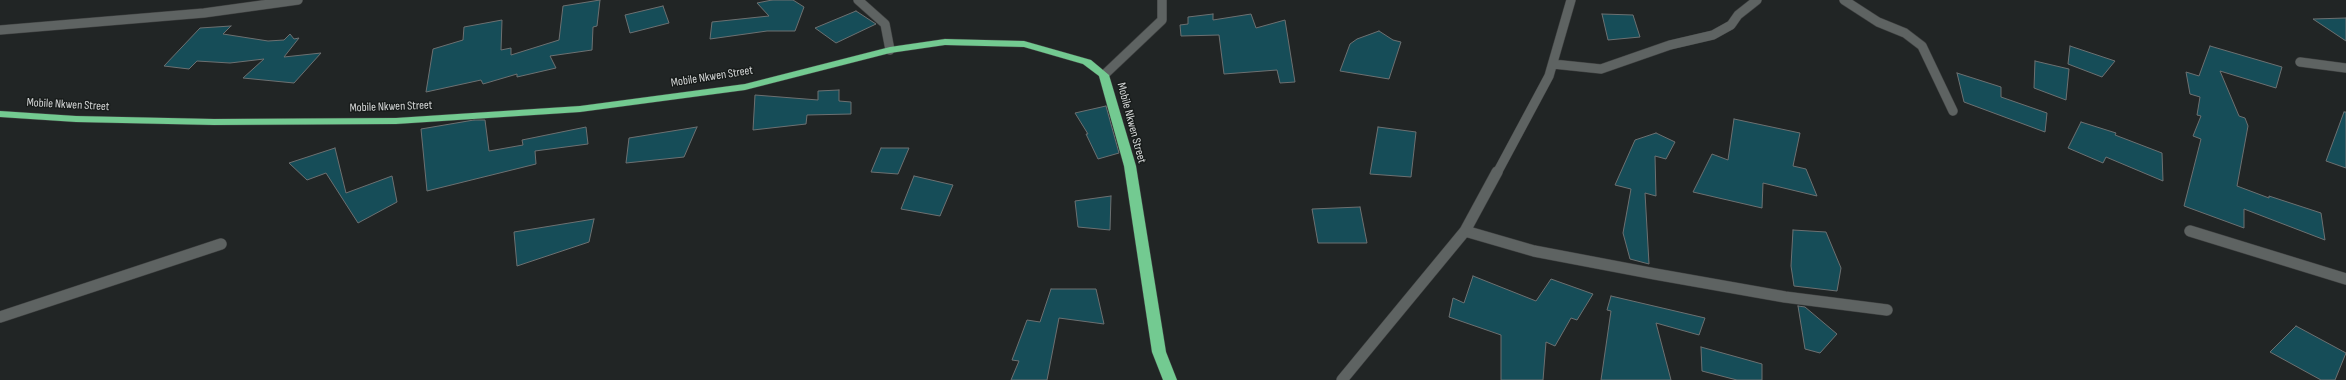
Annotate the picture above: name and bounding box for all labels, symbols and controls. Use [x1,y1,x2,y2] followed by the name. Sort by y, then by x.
[670,63,754,91] street label: Mobile Nkwen Street
[1113,81,1149,165] street label: Mobile Nkwen Street
[26,96,110,114] street label: Mobile Nkwen Street
[349,98,433,116] street label: Mobile Nkwen Street

